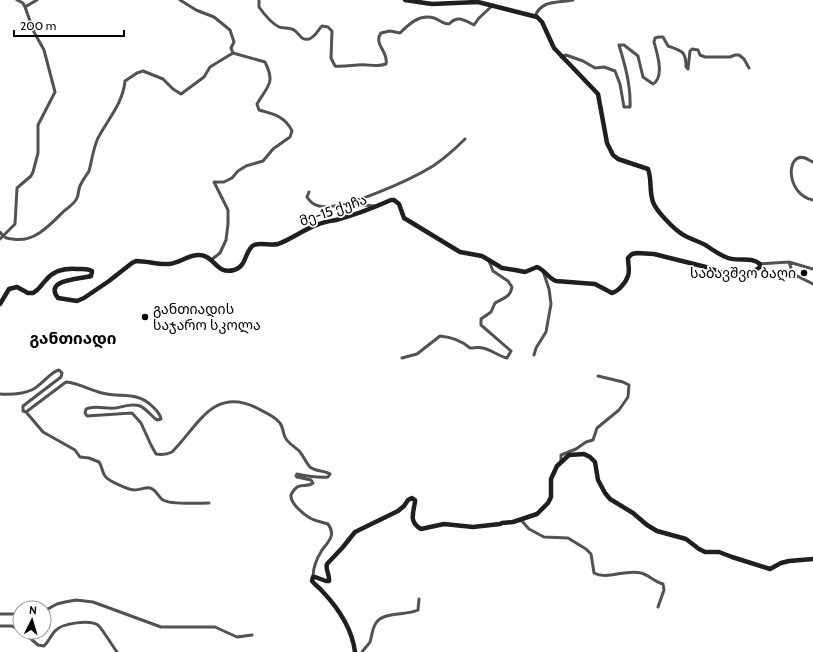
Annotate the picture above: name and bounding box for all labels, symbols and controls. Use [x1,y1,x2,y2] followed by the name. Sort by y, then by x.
[14,12,124,38] scale bar
[20,18,56,33] text: 200 m
[297,190,369,230] street label: მე-15 ქუჩა
[690,264,796,282] place label: საბავშვო ბაღი
[799,268,809,278] marker: საბავშვო ბაღი
[153,300,261,334] place label: განთიადის საჯარო სკოლა
[140,312,150,322] marker: განთიადის საჯარო სკოლა
[30,329,116,349] district label: განთიადი
[12,600,52,640] north arrow
[28,603,37,617] text: N

